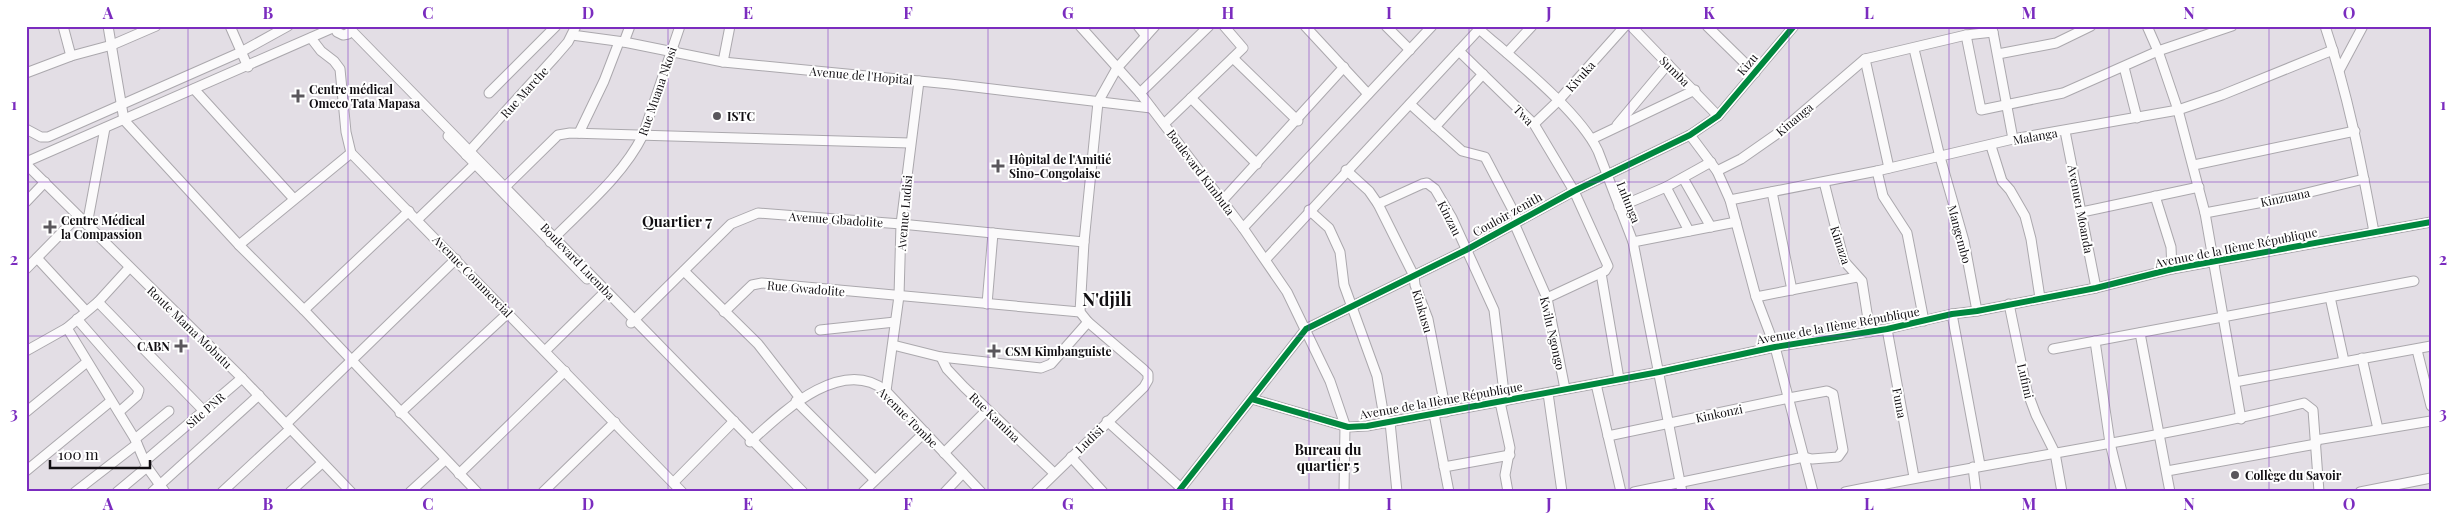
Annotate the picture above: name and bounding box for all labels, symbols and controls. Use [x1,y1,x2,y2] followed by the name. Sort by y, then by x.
[102,2,114,23] text: A
[263,2,274,23] text: B
[422,2,434,23] text: C
[582,2,594,23] text: D
[743,2,753,23] text: E
[903,2,913,23] text: F
[1062,2,1074,23] text: G
[1222,2,1235,23] text: H
[1386,2,1392,23] text: I
[1545,2,1552,23] text: J
[1703,2,1715,23] text: K
[1864,2,1874,23] text: L
[2022,2,2037,23] text: M
[2183,2,2195,23] text: N
[2343,2,2355,23] text: O
[634,44,680,138] street label: Rue Muana Nkosi
[1733,50,1761,78] street label: Kizu
[1656,52,1694,90] street label: Sumba
[1562,57,1598,95] street label: Kivuka
[808,62,914,88] street label: Avenue de l'Hopital
[497,63,551,121] street label: Rue Marche
[309,81,421,111] place label: Centre médical Omeco Tata Mapasa
[291,89,305,103] marker: Centre médical Omeco Tata Mapasa
[11,93,17,114] text: 1
[2440,93,2446,114] text: 1
[1772,99,1816,139] street label: Kinanga
[1510,101,1538,129] street label: Twa
[727,108,755,124] place label: ISTC
[711,110,723,122] marker: ISTC
[2011,124,2059,148] street label: Malanga
[1164,126,1238,218] street label: Boulevard Kimbuta
[1009,151,1111,181] place label: Hôpital de l'Amitié Sino-Congolaise
[991,159,1005,173] marker: Hôpital de l'Amitié Sino-Congolaise
[2064,162,2097,255] street label: Avenue1 Moanda
[893,174,915,253] street label: Avenue Ludisi
[1613,179,1645,225] street label: Lulunga
[2259,184,2311,210] street label: Kinzuana
[1469,188,1545,240] street label: Couloir zenith
[1434,198,1466,238] street label: Kinzau
[1945,203,1976,265] street label: Mangembo
[787,208,884,230] street label: Avenue Gbadolite
[642,211,712,231] district label: Quartier 7
[61,212,145,242] place label: Centre Médical la Compassion
[537,219,619,303] street label: Boulevard Luemba
[43,220,57,234] marker: Centre Médical la Compassion
[2152,223,2319,271] street label: Avenue de la IIème République
[1827,224,1855,266] street label: Kimaza
[429,231,517,321] street label: Avenue Commercial
[10,248,18,269] text: 2
[2439,248,2447,269] text: 2
[766,277,846,299] street label: Rue Gwadolite
[144,282,236,372] street label: Route Mama Mobutu
[1082,287,1132,311] district label: N'djili
[1409,287,1437,335] street label: Kinkusu
[1537,295,1569,372] street label: Kwilu Ngongo
[1754,303,1921,347] street label: Avenue de la IIème République
[137,338,170,354] place label: CABN
[174,339,188,353] marker: CABN
[1005,343,1112,359] place label: CSM Kimbanguiste
[987,344,1001,358] marker: CSM Kimbanguiste
[2014,362,2038,401] street label: Lufimi
[1357,378,1524,422] street label: Avenue de la IIème République
[874,383,942,451] street label: Avenue Tombe
[1889,387,1911,419] street label: Fuma
[182,389,228,431] street label: Site PNR
[966,389,1024,445] street label: Rue Kamina
[1694,400,1744,426] street label: Kinkonzi
[10,402,18,423] text: 3
[2439,402,2447,423] text: 3
[1071,421,1107,456] street label: Ludisi
[50,438,150,470] scale bar
[1294,440,1362,475] district label: Bureau du quartier 5
[58,444,99,464] text: 100 m
[2245,467,2342,483] place label: Collège du Savoir
[2229,469,2241,481] marker: Collège du Savoir
[102,493,114,514] text: A
[263,493,274,514] text: B
[422,493,434,514] text: C
[582,493,594,514] text: D
[743,493,753,514] text: E
[903,493,913,514] text: F
[1062,493,1074,514] text: G
[1222,493,1235,514] text: H
[1386,493,1392,514] text: I
[1545,493,1552,514] text: J
[1703,493,1715,514] text: K
[1864,493,1874,514] text: L
[2022,493,2037,514] text: M
[2183,493,2195,514] text: N
[2343,493,2355,514] text: O

